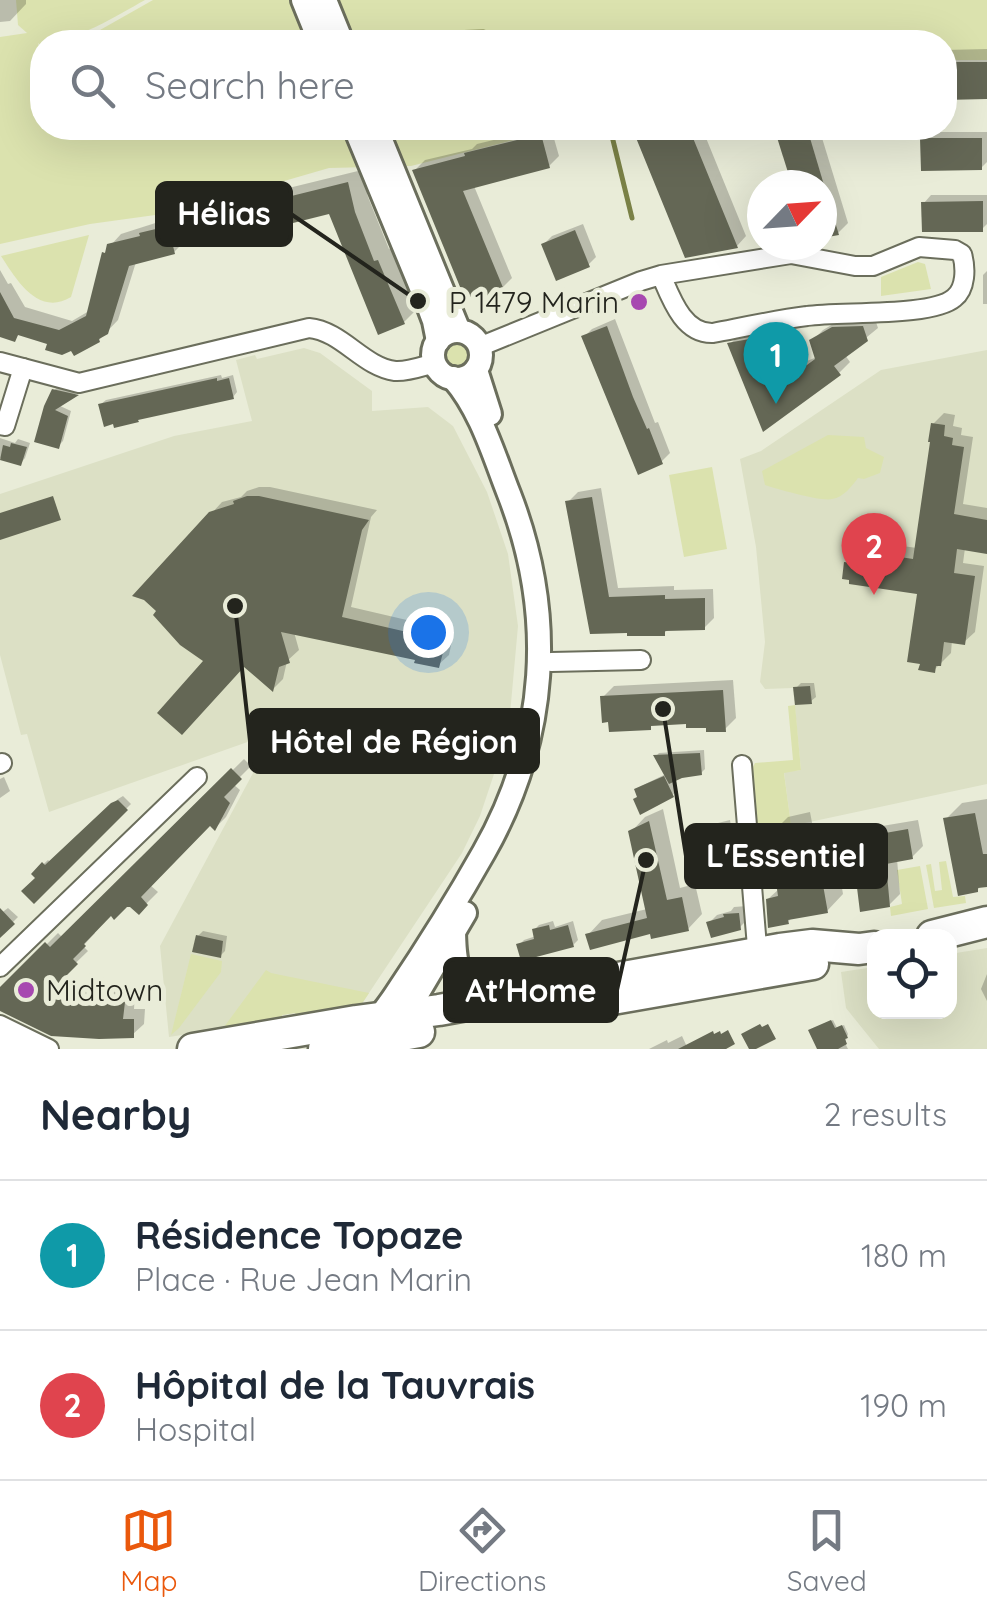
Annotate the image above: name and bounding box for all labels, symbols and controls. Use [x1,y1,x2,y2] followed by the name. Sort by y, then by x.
[30,30,957,140] search box
[65,58,120,113] icon: search
[145,61,355,109] text: Search here
[747,170,837,260] north arrow
[157,183,291,245] callout: Hélias
[177,193,271,233] text: Hélias
[449,283,619,321] place label: P 1479 Marin
[628,291,650,313] marker: P 1479 Marin
[744,322,808,404] pin: 1
[842,512,906,595] pin: 2
[403,607,454,658] your location
[250,710,538,772] callout: Hôtel de Région
[270,721,518,761] text: Hôtel de Région
[686,825,886,887] callout: L'Essentiel
[706,835,866,875] text: L'Essentiel
[867,929,957,1019] map controls
[867,929,957,1019] button: locate
[445,959,617,1021] callout: At'Home
[465,970,597,1010] text: At'Home
[46,971,163,1009] place label: Midtown
[15,979,37,1001] marker: Midtown
[40,1088,191,1141] text: Nearby
[824,1094,947,1134] text: 2 results
[135,1211,463,1259] text: Résidence Topaze
[66,1235,79,1275] text: 1
[861,1235,947,1275] text: 180 m
[135,1259,472,1299] text: Place · Rue Jean Marin
[135,1361,535,1409] text: Hôpital de la Tauvrais
[63,1385,82,1425] text: 2
[860,1385,947,1425] text: 190 m
[135,1409,256,1449] text: Hospital
[120,1503,177,1598] tab: Map
[418,1503,546,1598] tab: Directions
[787,1503,867,1598] tab: Saved

